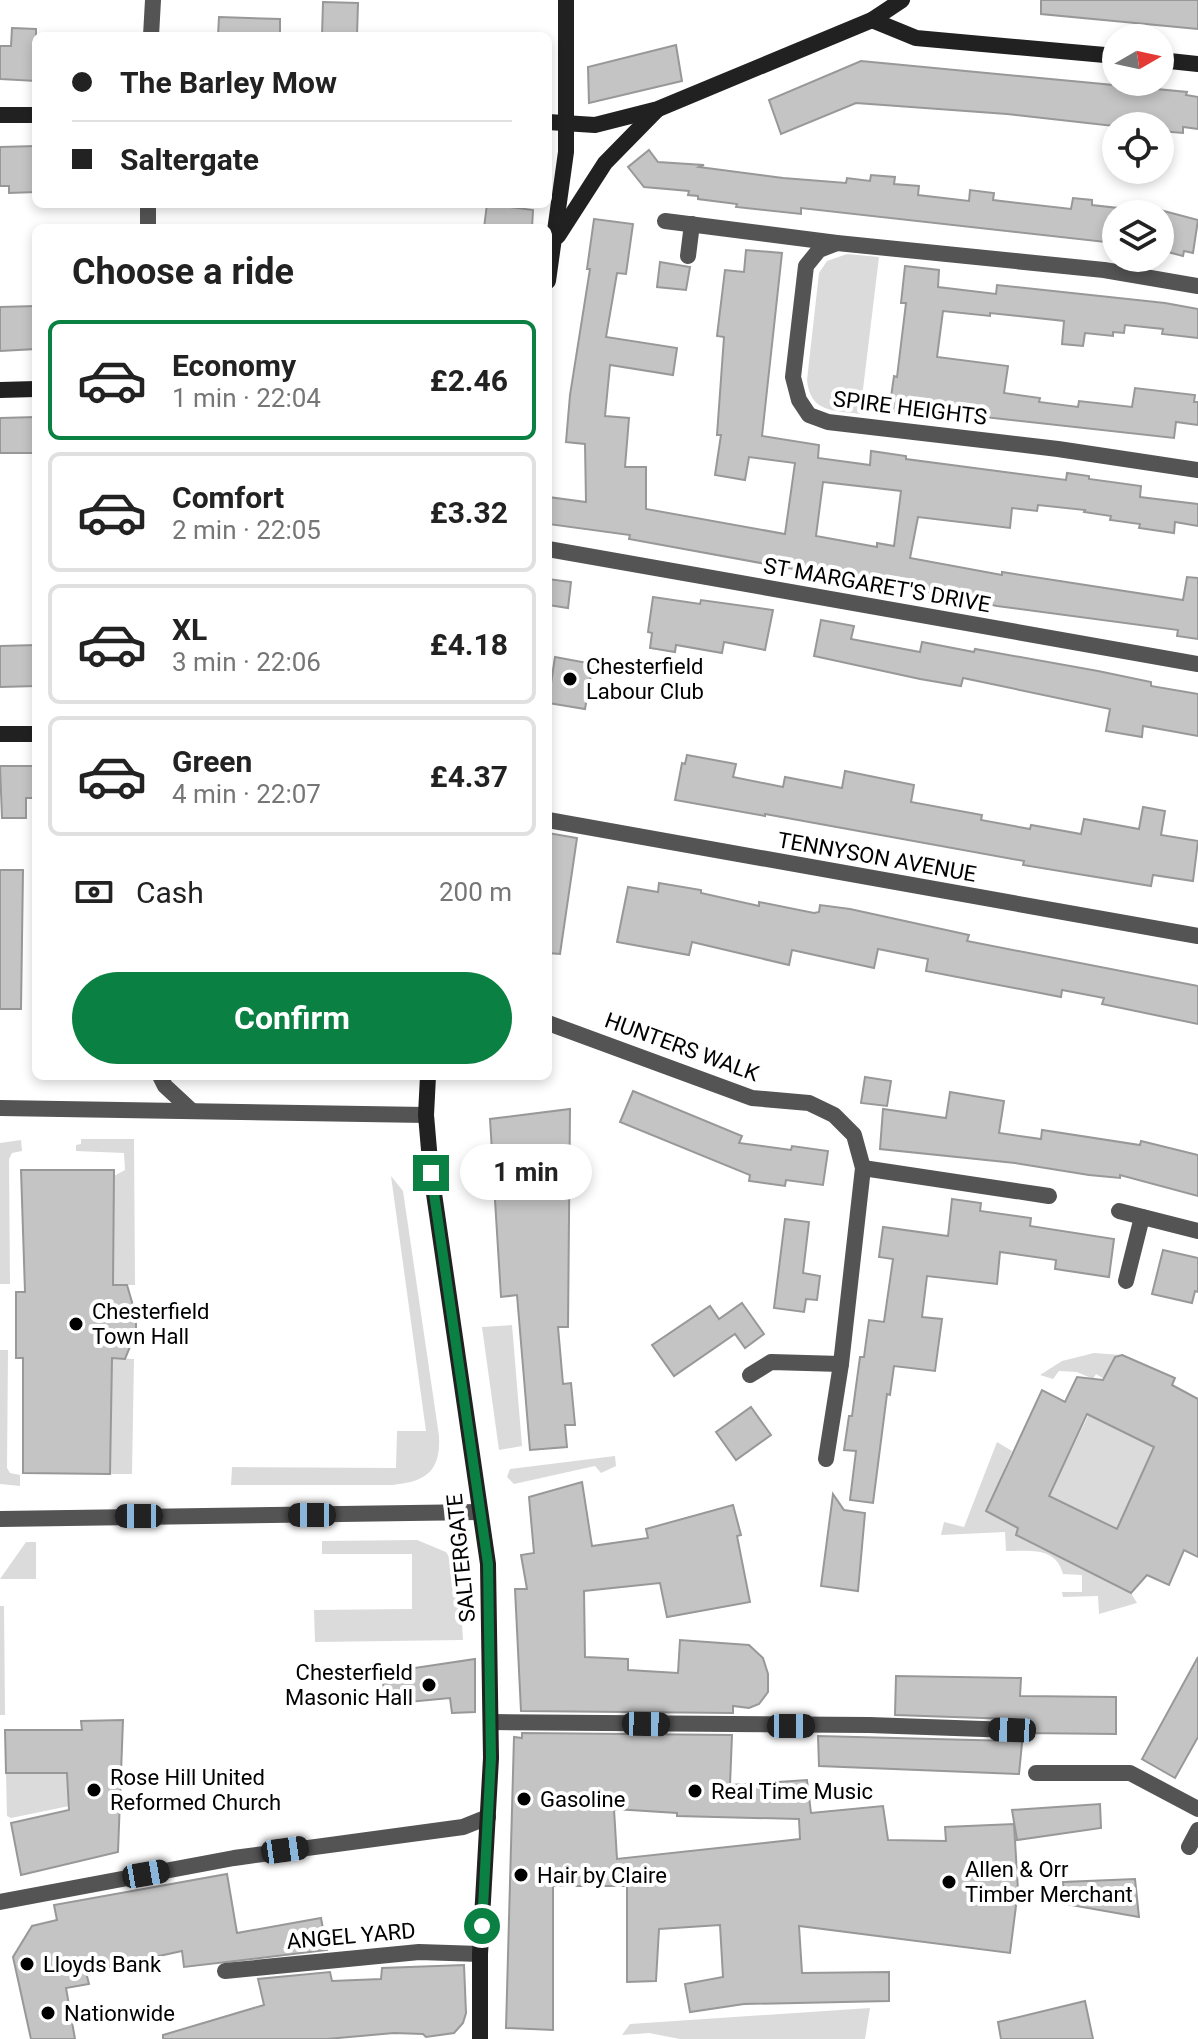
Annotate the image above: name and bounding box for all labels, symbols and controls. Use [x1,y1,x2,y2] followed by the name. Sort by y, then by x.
[1102,24,1174,96] north arrow
[1102,24,1174,272] map controls
[120,65,337,100] text: The Barley Mow
[1102,112,1174,184] button: locate
[120,142,259,177] text: Saltergate
[1102,200,1174,272] button: layers
[72,251,294,293] text: Choose a ride
[76,344,148,416] icon: car
[172,348,296,383] text: Economy
[430,363,508,398] text: £2.46
[172,383,321,413] text: 1 min · 22:04
[832,386,988,430] street label: SPIRE HEIGHTS
[76,476,148,548] icon: car
[172,480,284,515] text: Comfort
[430,495,508,530] text: £3.32
[172,515,321,545] text: 2 min · 22:05
[762,553,992,617] street label: ST MARGARET'S DRIVE
[76,608,148,680] icon: car
[172,612,207,647] text: XL
[430,627,508,662] text: £4.18
[172,647,321,677] text: 3 min · 22:06
[586,654,704,704] place label: Chesterfield Labour Club
[561,670,579,688] marker: Chesterfield Labour Club
[76,740,148,812] icon: car
[172,744,252,779] text: Green
[430,759,508,794] text: £4.37
[172,779,321,809] text: 4 min · 22:07
[776,827,978,887] street label: TENNYSON AVENUE
[72,870,116,914] icon: cash
[136,875,204,910] text: Cash
[439,877,512,907] text: 200 m
[72,972,512,1064] button: Confirm
[602,1008,763,1087] street label: HUNTERS WALK
[459,1145,591,1201] callout: 1 min
[413,1155,449,1191] route end
[493,1157,559,1187] text: 1 min
[92,1299,209,1349] place label: Chesterfield Town Hall
[67,1315,85,1333] marker: Chesterfield Town Hall
[442,1493,480,1623] street label: SALTERGATE
[288,1503,336,1527] car
[115,1504,163,1528] car
[285,1660,413,1710] place label: Chesterfield Masonic Hall
[420,1676,438,1694] marker: Chesterfield Masonic Hall
[622,1712,670,1736] car
[767,1714,815,1738] car
[988,1717,1036,1743] car
[110,1765,281,1815] place label: Rose Hill United Reformed Church
[711,1779,873,1804] place label: Real Time Music
[85,1781,103,1799] marker: Rose Hill United Reformed Church
[686,1782,704,1800] marker: Real Time Music
[540,1787,625,1812] place label: Gasoline
[515,1790,533,1808] marker: Gasoline
[260,1835,310,1865] car
[965,1857,1133,1907] place label: Allen & Orr Timber Merchant
[120,1858,172,1890] car
[537,1863,667,1888] place label: Hair by Claire
[512,1866,530,1884] marker: Hair by Claire
[940,1873,958,1891] marker: Allen & Orr Timber Merchant
[464,1908,500,1944] route start
[285,1918,417,1954] street label: ANGEL YARD
[43,1952,162,1977] place label: Lloyds Bank
[18,1955,36,1973] marker: Lloyds Bank
[64,2001,175,2026] place label: Nationwide
[39,2004,57,2022] marker: Nationwide

